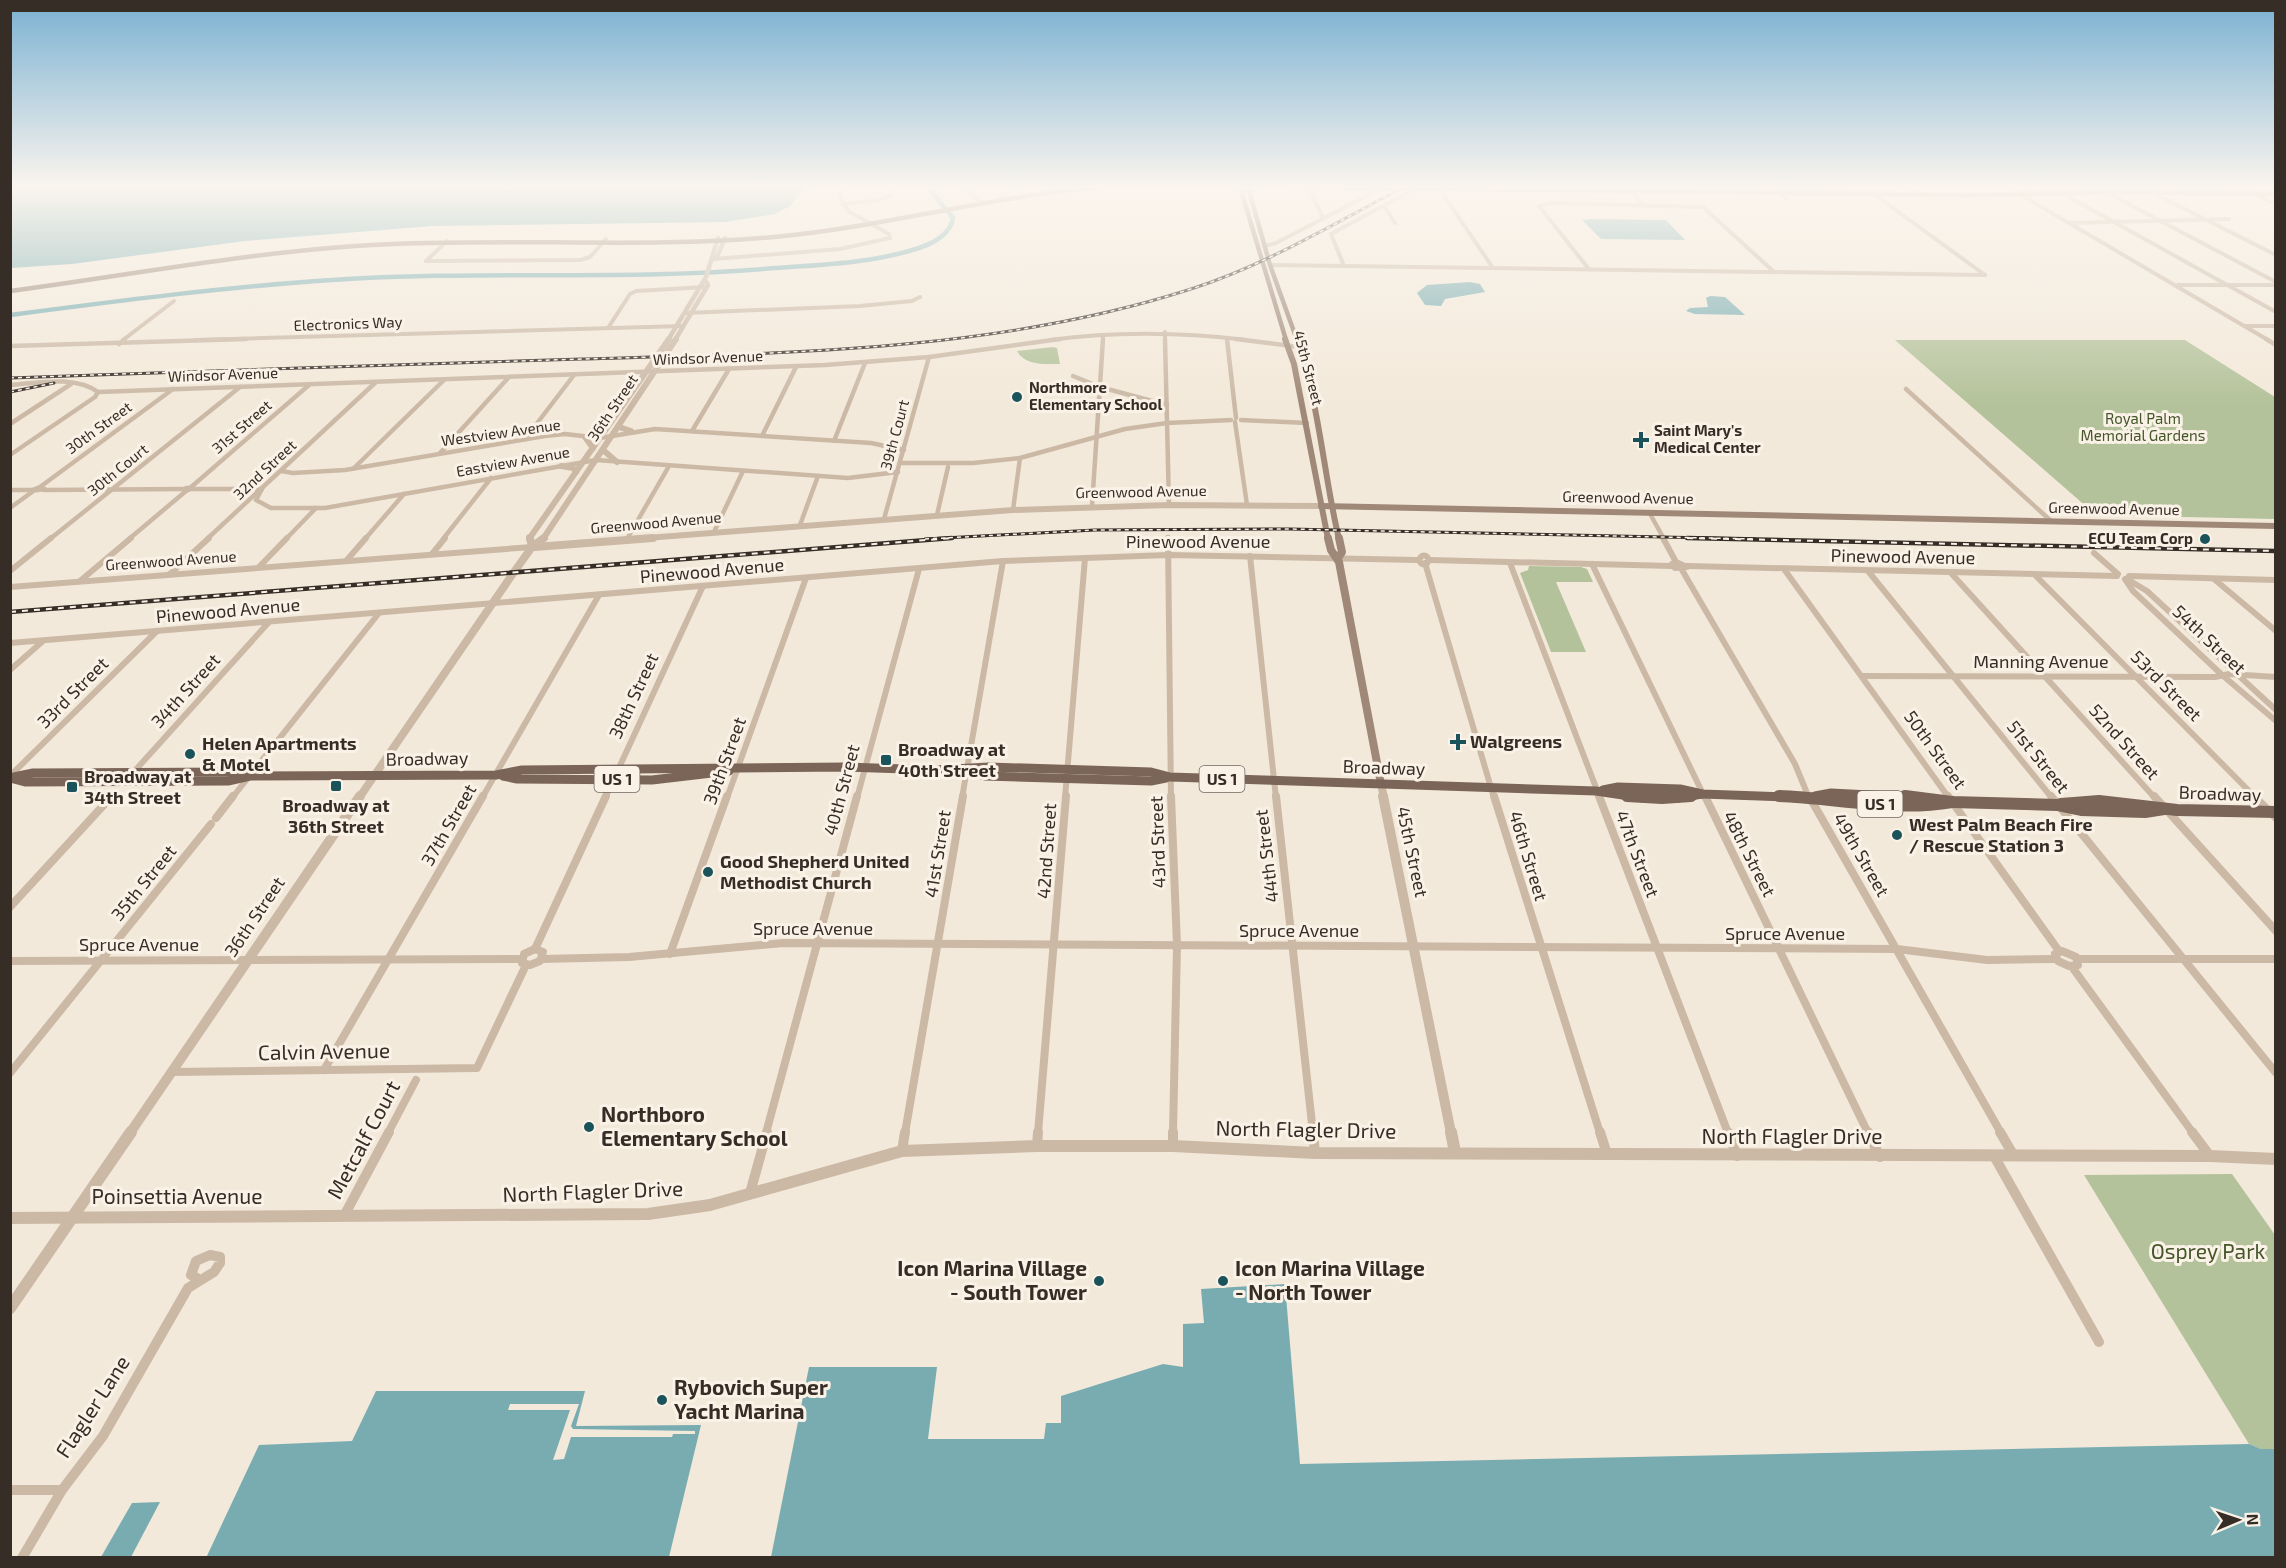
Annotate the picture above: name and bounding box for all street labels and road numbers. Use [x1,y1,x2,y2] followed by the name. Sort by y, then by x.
[293,312,403,334] street label: Electronics Way
[1290,328,1328,407] street label: 45th Street
[653,346,763,368] street label: Windsor Avenue
[168,363,278,385] street label: Windsor Avenue
[583,371,641,444] street label: 36th Street
[208,395,275,457] street label: 31st Street
[62,397,135,457] street label: 30th Street
[876,397,912,472] street label: 39th Court
[440,415,562,449] street label: Westview Avenue
[229,436,300,503] street label: 32nd Street
[84,439,151,499] street label: 30th Court
[455,442,571,480] street label: Eastview Avenue
[1075,481,1207,501] street label: Greenwood Avenue
[1562,487,1694,507] street label: Greenwood Avenue
[2048,498,2180,518] street label: Greenwood Avenue
[590,507,722,537] street label: Greenwood Avenue
[1126,530,1270,552] street label: Pinewood Avenue
[1831,544,1976,568] street label: Pinewood Avenue
[105,546,237,574] street label: Greenwood Avenue
[639,553,785,587] street label: Pinewood Avenue
[155,593,301,627] street label: Pinewood Avenue
[2169,600,2251,679] street label: 54th Street
[2127,645,2207,725] street label: 53rd Street
[146,649,224,732] street label: 34th Street
[604,649,663,742] street label: 38th Street
[1973,650,2109,672] street label: Manning Avenue
[32,652,112,732] street label: 33rd Street
[2085,699,2165,784] street label: 52nd Street
[1900,706,1972,793] street label: 50th Street
[698,714,750,807] street label: 39th Street
[2003,716,2075,797] street label: 51st Street
[818,742,864,838] street label: 40th Street
[385,746,469,770] street label: Broadway
[1342,755,1426,779] street label: Broadway
[594,766,640,792] road number: US 1
[1200,766,1244,792] road number: US 1
[416,780,480,869] street label: 37th Street
[2178,781,2262,805] street label: Broadway
[1858,791,1902,817] road number: US 1
[1144,795,1170,889] street label: 43rd Street
[1032,802,1060,900] street label: 42nd Street
[1393,804,1433,899] street label: 45th Street
[1611,807,1665,900] street label: 47th Street
[1719,807,1781,900] street label: 48th Street
[919,808,955,899] street label: 41st Street
[1249,808,1283,904] street label: 44th Street
[1505,808,1553,903] street label: 46th Street
[1829,809,1895,900] street label: 49th Street
[106,840,180,925] street label: 35th Street
[219,872,289,961] street label: 36th Street
[753,917,873,939] street label: Spruce Avenue
[1239,919,1359,941] street label: Spruce Avenue
[1725,922,1845,944] street label: Spruce Avenue
[79,933,199,955] street label: Spruce Avenue
[258,1037,390,1064] street label: Calvin Avenue
[321,1076,404,1203] street label: Metcalf Court
[1215,1114,1397,1143] street label: North Flagler Drive
[1702,1123,1882,1148] street label: North Flagler Drive
[502,1175,684,1206] street label: North Flagler Drive
[92,1183,262,1208] street label: Poinsettia Avenue
[49,1350,134,1462] street label: Flagler Lane

